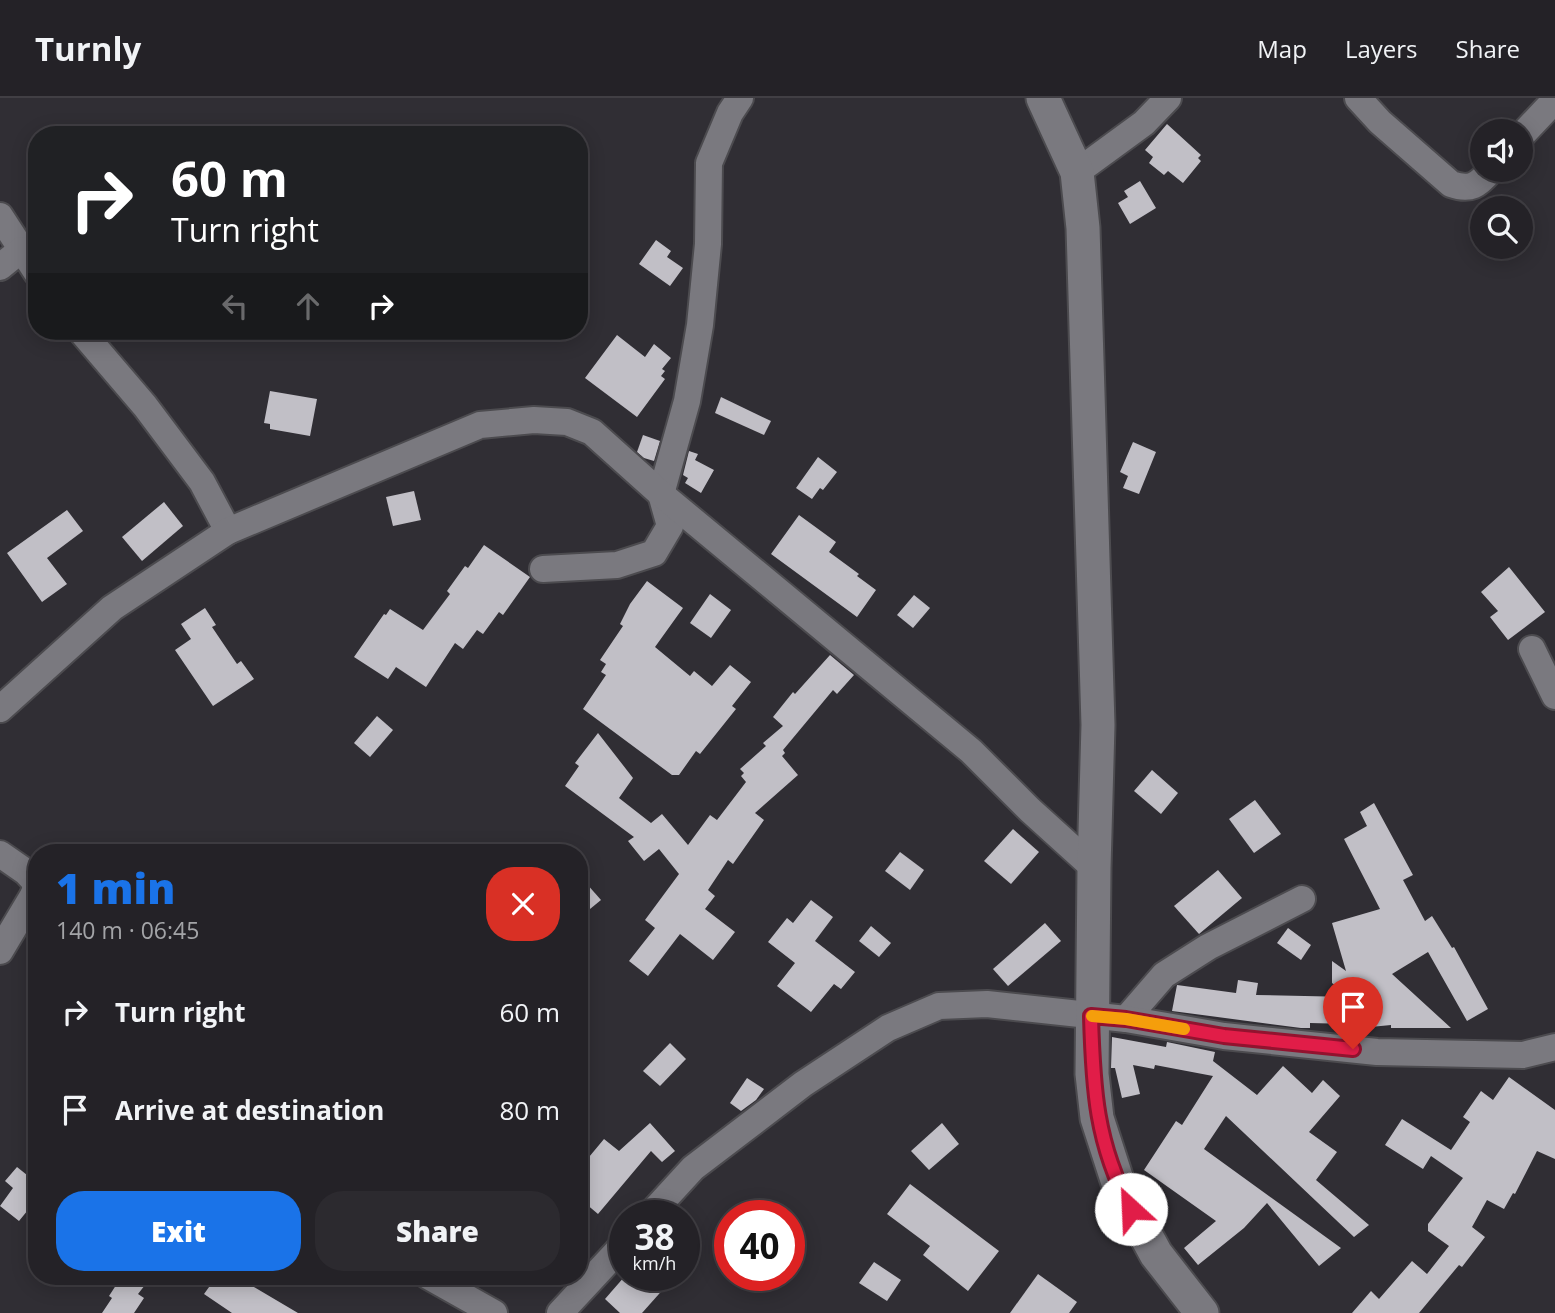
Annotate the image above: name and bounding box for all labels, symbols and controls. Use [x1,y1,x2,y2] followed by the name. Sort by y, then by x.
[35,26,141,71] text: Turnly
[1257,32,1307,65] text: Map
[1345,32,1418,65] text: Layers
[1456,32,1520,65] text: Share
[1470,119,1533,259] map controls
[1470,119,1533,182] button: sound
[171,145,288,211] text: 60 m
[56,154,147,245] icon: right
[1470,196,1533,259] button: search
[171,208,319,251] text: Turn right
[216,287,254,325] icon: left
[289,287,327,325] icon: ahead
[362,287,400,325] icon: right
[56,859,175,916] text: 1 min
[486,867,560,941] button: close
[56,914,199,946] text: 140 m · 06:45
[1323,977,1383,1049] pin
[1334,988,1372,1026] icon: arrive
[56,993,94,1031] icon: right
[115,994,246,1030] text: Turn right
[499,994,560,1030] text: 60 m
[56,1091,94,1129] icon: arrive
[115,1092,384,1128] text: Arrive at destination
[499,1092,560,1128] text: 80 m
[1094,1172,1168,1246] position arrow
[56,1191,301,1271] button: Exit
[315,1191,560,1271] button: Share
[714,1200,805,1291] speed limit sign: 40
[634,1213,675,1260] text: 38
[633,1251,676,1275] text: km/h

